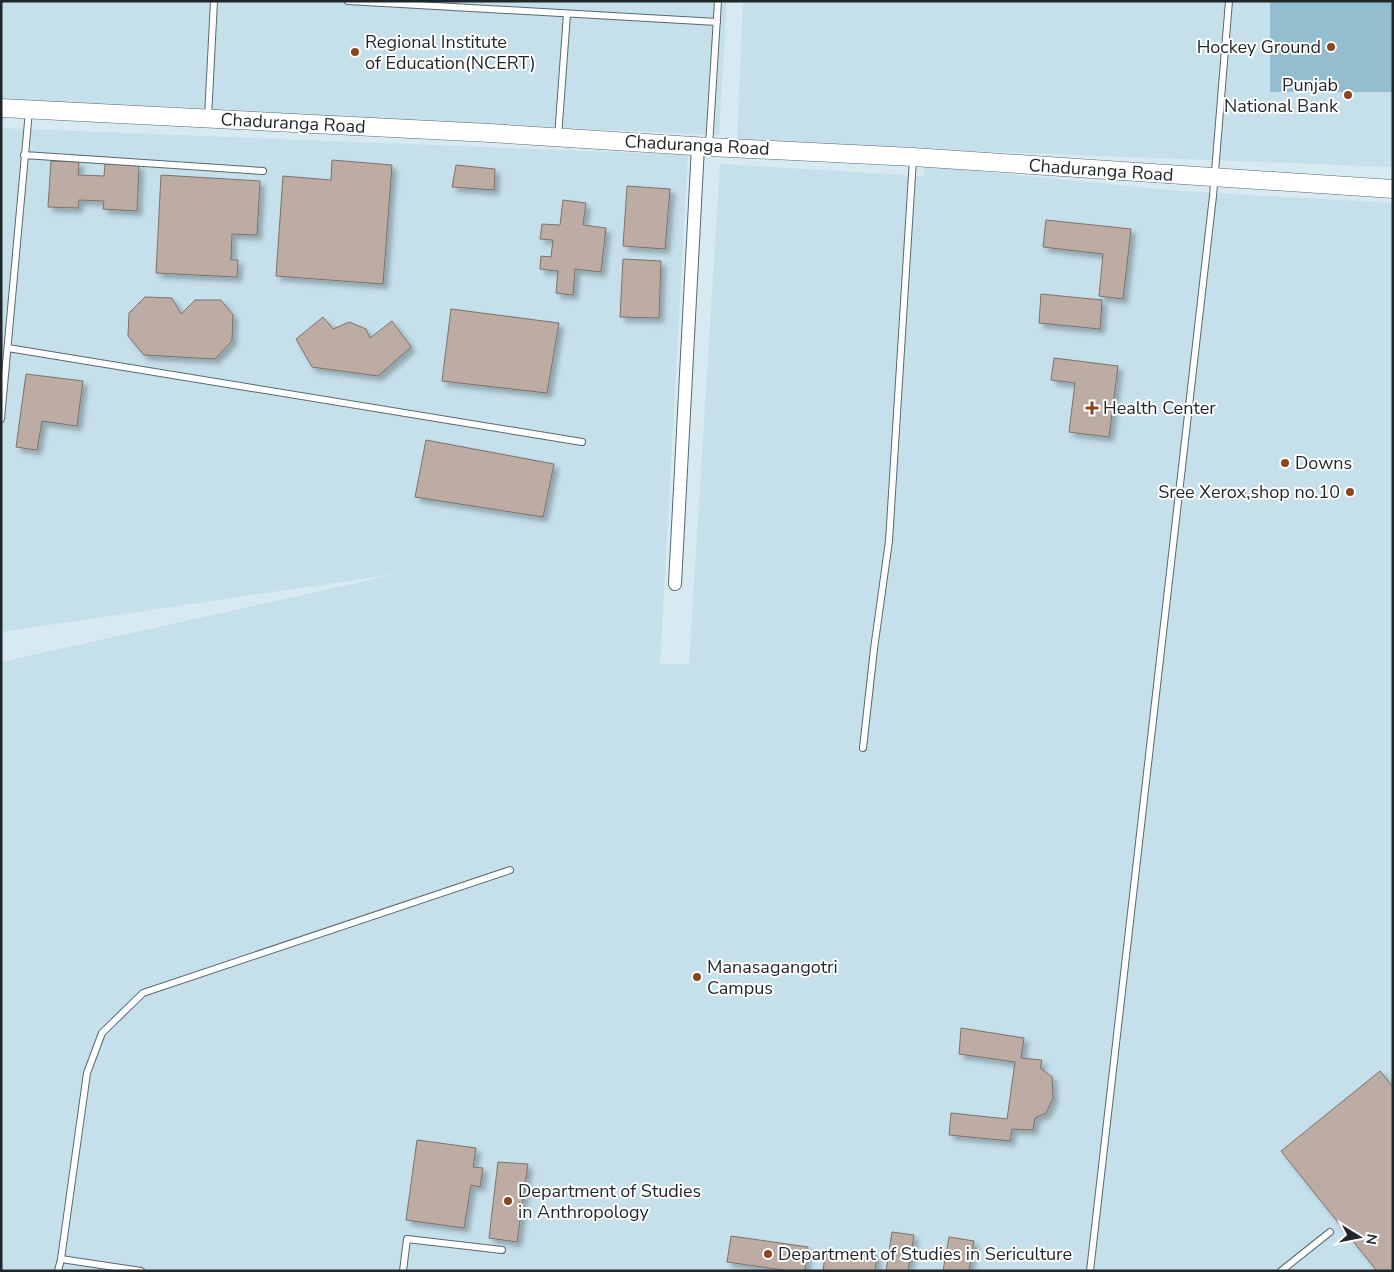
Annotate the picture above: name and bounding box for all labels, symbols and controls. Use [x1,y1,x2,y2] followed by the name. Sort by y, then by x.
[365,30,536,75] place label: Regional Institute of Education(NCERT)
[1197,35,1321,59] place label: Hockey Ground
[1325,41,1337,53] marker: Hockey Ground
[349,46,361,58] marker: Regional Institute of Education(NCERT)
[1224,73,1339,118] place label: Punjab National Bank
[1342,89,1354,101] marker: Punjab National Bank
[220,107,366,139] street label: Chaduranga Road
[624,129,770,161] street label: Chaduranga Road
[1028,153,1174,187] street label: Chaduranga Road
[1103,396,1216,420] place label: Health Center
[1085,401,1099,415] marker: Health Center
[1295,451,1352,475] place label: Downs
[1279,457,1291,469] marker: Downs
[1158,480,1340,504] place label: Sree Xerox,shop no.10
[1344,486,1356,498] marker: Sree Xerox,shop no.10
[707,955,838,1000] place label: Manasagangotri Campus
[691,971,703,983] marker: Manasagangotri Campus
[518,1179,701,1224] place label: Department of Studies in Anthropology
[502,1195,514,1207] marker: Department of Studies in Anthropology
[1334,1212,1384,1262] north arrow
[1361,1232,1382,1246] text: N
[778,1242,1072,1266] place label: Department of Studies in Sericulture
[762,1248,774,1260] marker: Department of Studies in Sericulture

